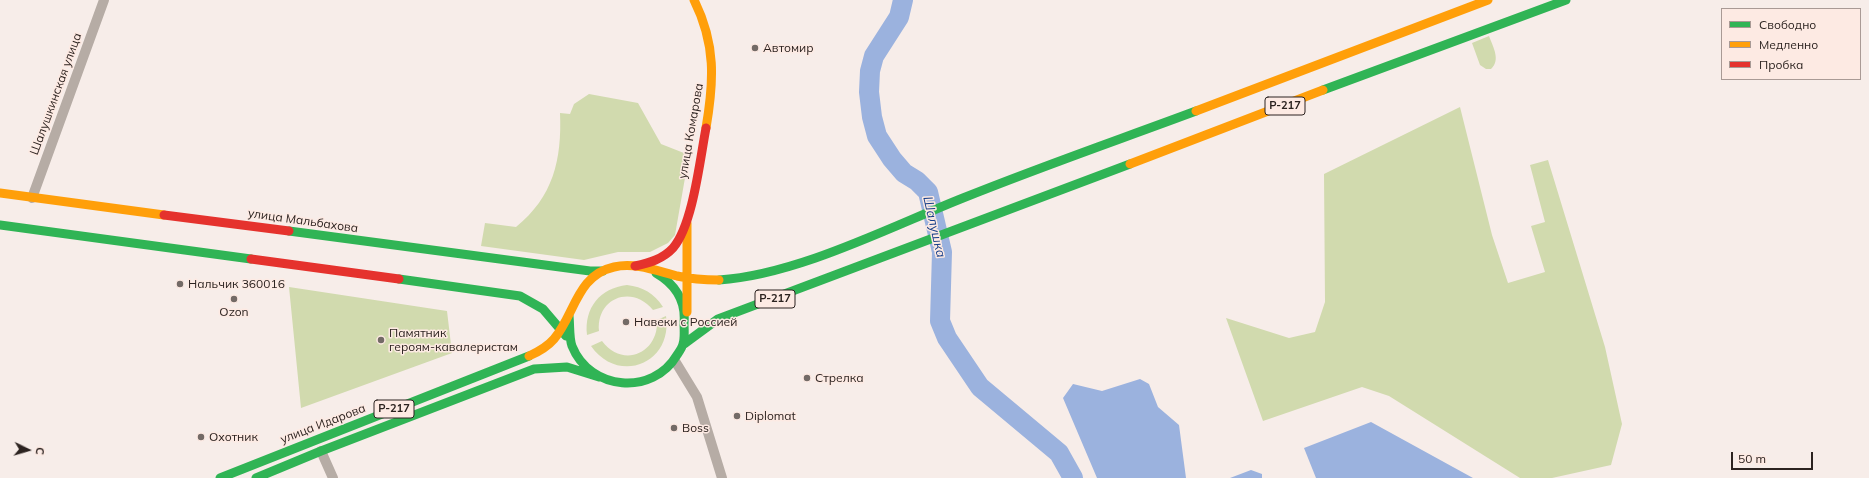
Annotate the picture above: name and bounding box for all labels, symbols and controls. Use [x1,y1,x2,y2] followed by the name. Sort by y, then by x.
[1721,8,1861,80] legend
[1759,17,1816,32] text: Свободно
[27,31,85,157] street label: Шалушкинская улица
[1759,37,1818,52] text: Медленно
[763,41,814,55] place label: Автомир
[750,43,760,53] marker: Автомир
[1759,57,1803,72] text: Пробка
[676,82,706,180] street label: улица Комарова
[1265,97,1305,115] road number: Р-217
[919,195,949,259] water label: Шалушка
[247,206,359,236] street label: улица Мальбахова
[188,277,285,291] place label: Нальчик 360016
[175,279,185,289] marker: Нальчик 360016
[755,290,795,308] road number: Р-217
[229,294,239,304] marker: Ozon
[219,305,249,319] place label: Ozon
[634,315,737,329] place label: Навеки с Россией
[621,317,631,327] marker: Навеки с Россией
[389,326,518,354] place label: Памятник героям-кавалеристам
[376,335,386,345] marker: Памятник героям-кавалеристам
[815,371,863,385] place label: Стрелка
[802,373,812,383] marker: Стрелка
[374,400,414,418] road number: Р-217
[278,401,368,447] street label: улица Идарова
[745,409,796,423] place label: Diplomat
[732,411,742,421] marker: Diplomat
[682,421,709,435] place label: Boss
[669,423,679,433] marker: Boss
[8,430,48,470] north arrow
[209,430,258,444] place label: Охотник
[196,432,206,442] marker: Охотник
[1733,444,1815,470] scale bar
[33,447,47,455] text: С
[1738,451,1766,466] text: 50 m

